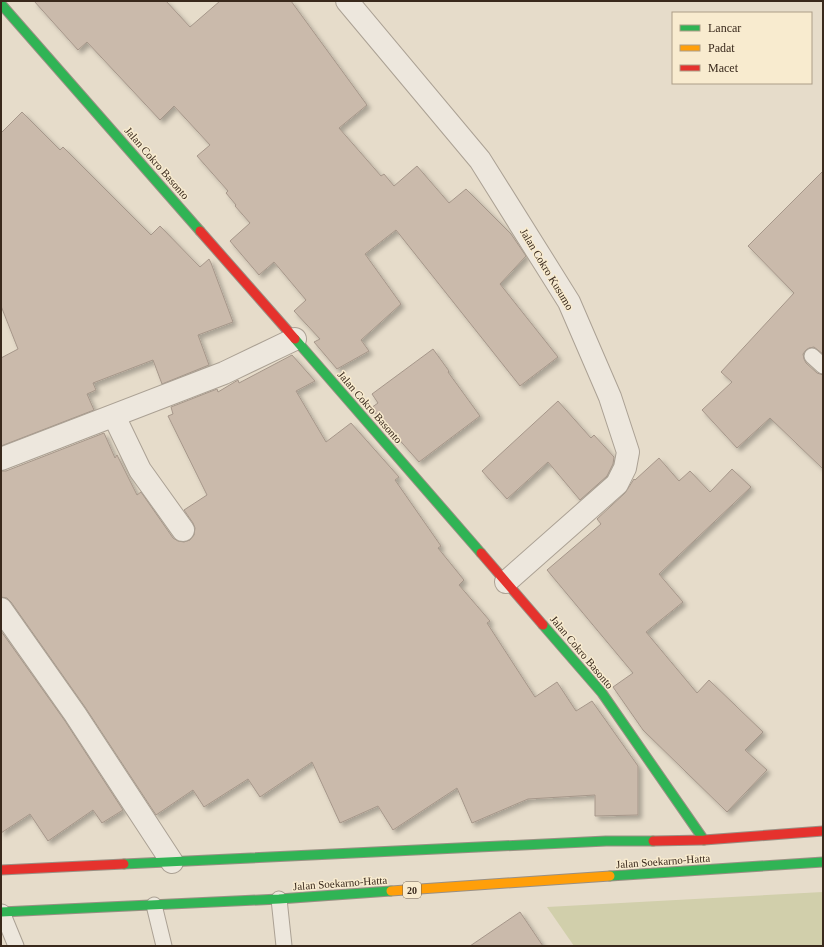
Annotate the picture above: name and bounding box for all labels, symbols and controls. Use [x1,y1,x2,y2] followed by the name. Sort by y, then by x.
[672,12,812,84] legend
[708,21,741,35] text: Lancar
[708,41,735,55] text: Padat
[708,61,739,75] text: Macet
[122,124,192,202] street label: Jalan Cokro Basonto
[518,226,576,312] street label: Jalan Cokro Kusumo
[335,368,405,446] street label: Jalan Cokro Basonto
[548,613,616,691] street label: Jalan Cokro Basonto
[616,852,711,870] street label: Jalan Soekarno-Hatta
[293,874,388,892] street label: Jalan Soekarno-Hatta
[403,882,421,898] road number: 20

